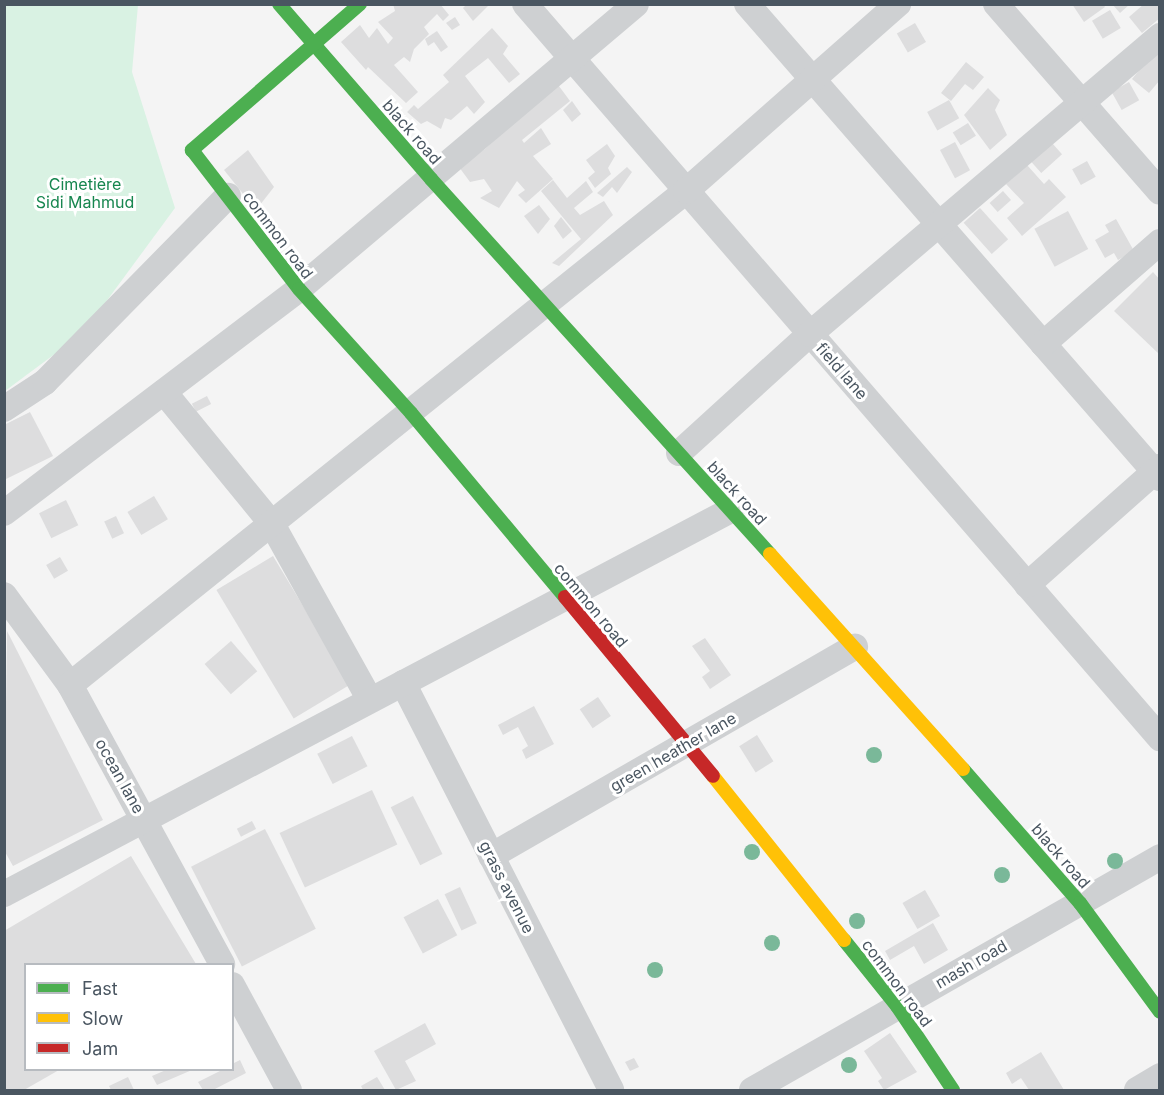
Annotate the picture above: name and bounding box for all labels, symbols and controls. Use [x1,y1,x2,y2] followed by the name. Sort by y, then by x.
[379,96,445,168] street label: black road
[36,174,134,212] park label: Cimetière Sidi Mahmud
[239,187,317,283] street label: common road
[812,339,872,403] street label: field lane
[703,457,771,529] street label: black road
[550,559,632,651] street label: common road
[607,708,739,796] street label: green heather lane
[92,735,148,817] street label: ocean lane
[1028,820,1094,892] street label: black road
[475,838,539,936] street label: grass avenue
[858,935,936,1031] street label: common road
[932,936,1010,992] street label: mash road
[24,963,234,1071] legend
[82,978,118,999] text: Fast
[82,1008,123,1029] text: Slow
[82,1038,118,1059] text: Jam

